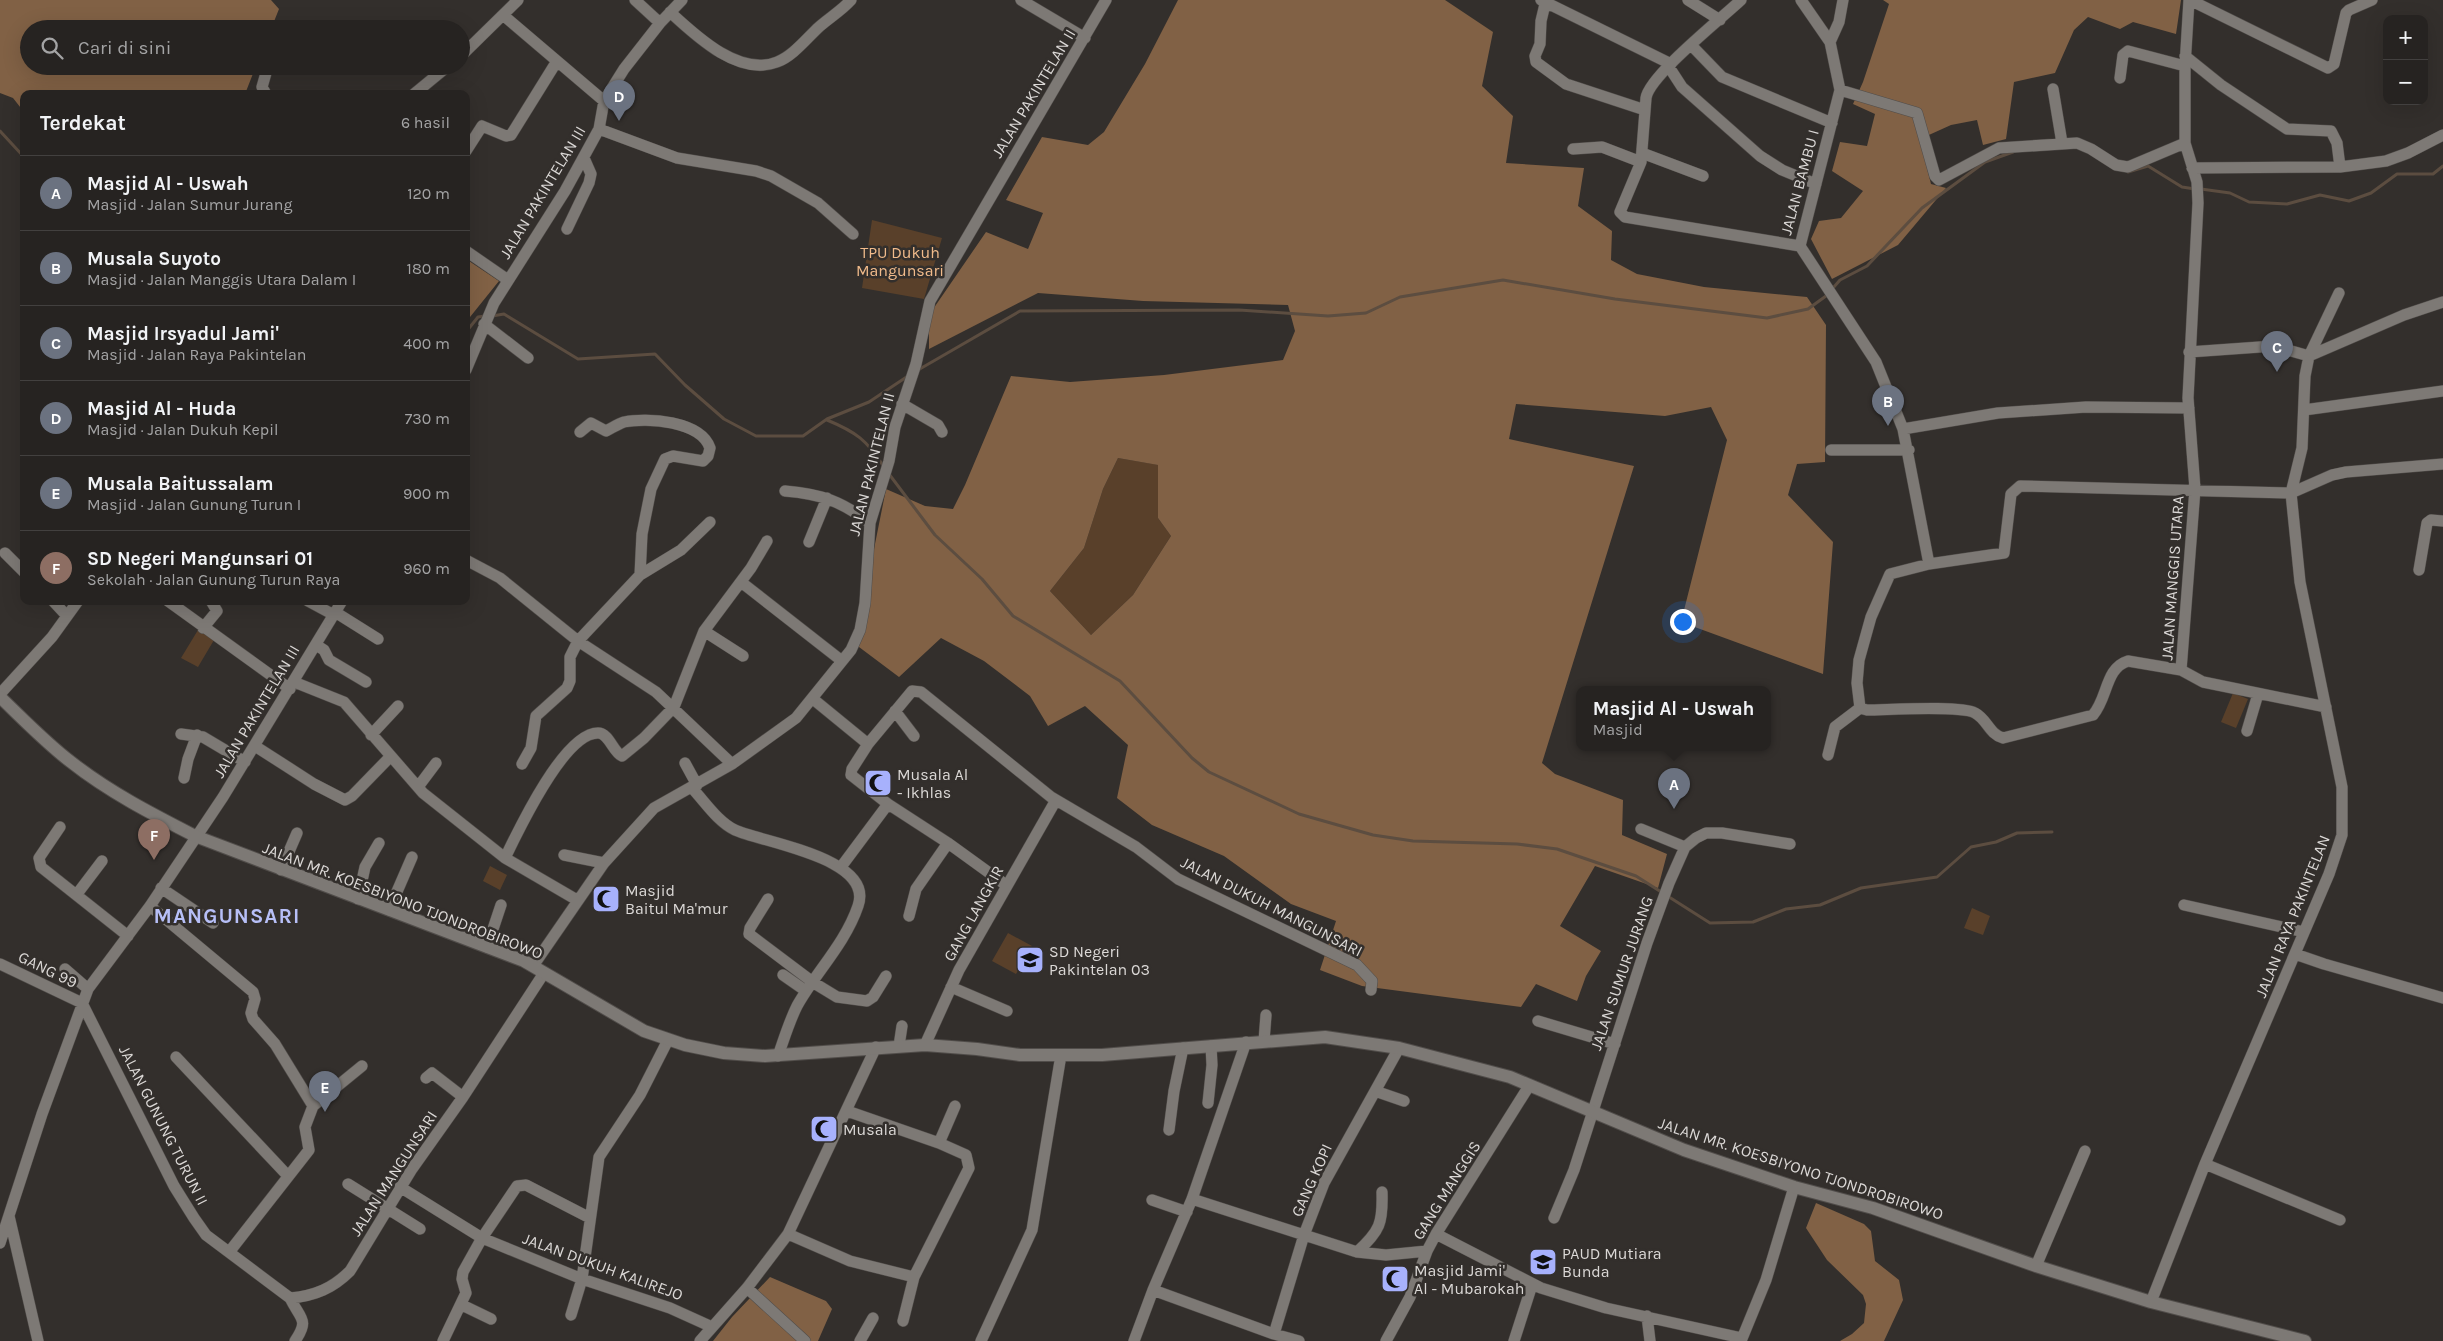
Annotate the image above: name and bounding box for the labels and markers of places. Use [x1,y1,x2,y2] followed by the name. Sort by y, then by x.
[603,80,635,121] pin: D
[2261,331,2293,372] pin: C
[1872,385,1904,426] pin: B
[897,765,968,802] place label: Musala Al - Ikhlas
[863,768,893,798] mosque icon: Musala Al - Ikhlas
[1658,768,1690,809] pin: A
[138,819,170,860] pin: F
[625,881,728,918] place label: Masjid Baitul Ma'mur
[591,884,621,914] mosque icon: Masjid Baitul Ma'mur
[1049,942,1150,979] place label: SD Negeri Pakintelan 03
[1015,945,1045,975] school or university icon: SD Negeri Pakintelan 03
[309,1071,341,1112] pin: E
[809,1114,839,1144] mosque icon: Musala
[843,1120,897,1139] place label: Musala
[1562,1244,1662,1281] place label: PAUD Mutiara Bunda
[1528,1247,1558,1277] school or university icon: PAUD Mutiara Bunda
[1414,1261,1524,1298] place label: Masjid Jami' Al - Mubarokah
[1380,1264,1410,1294] mosque icon: Masjid Jami' Al - Mubarokah

